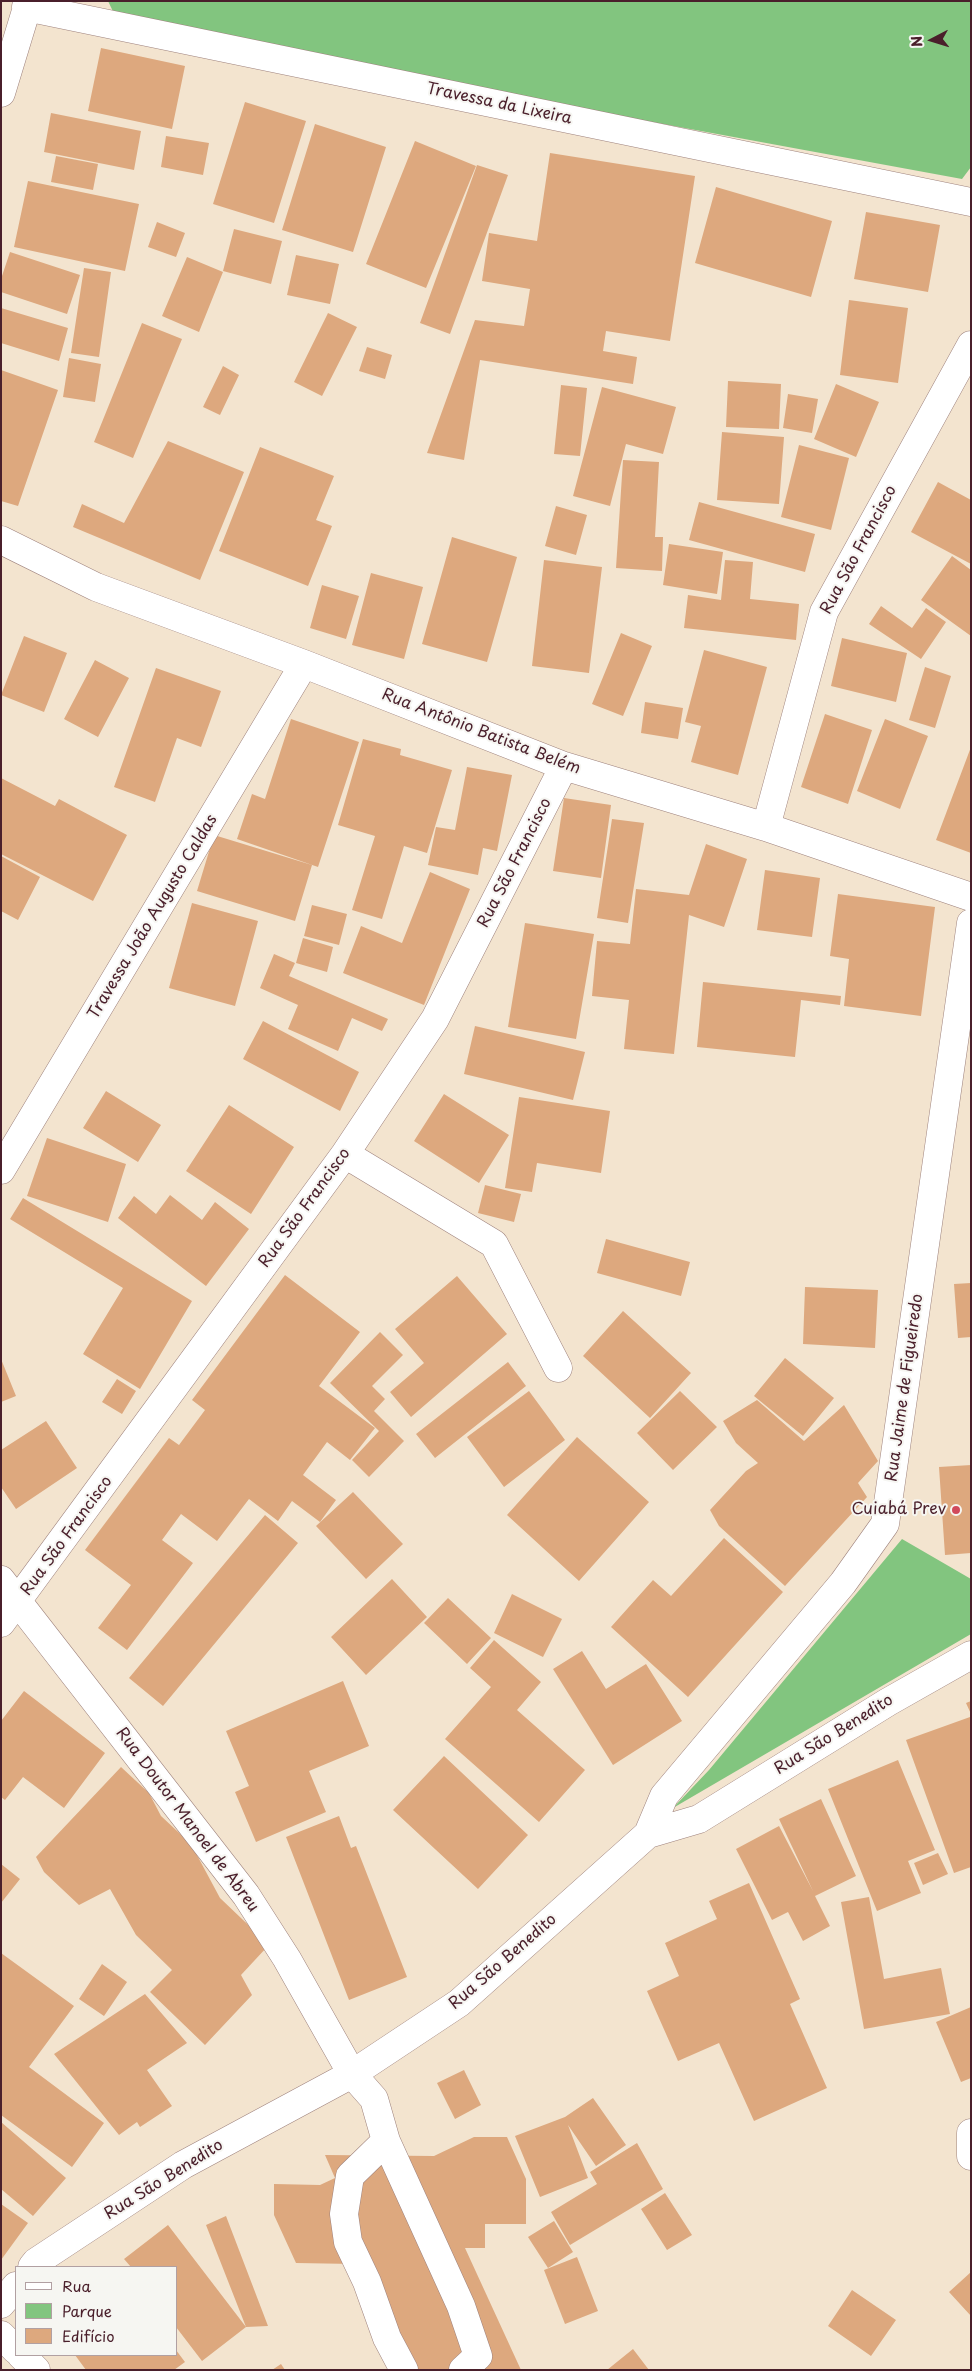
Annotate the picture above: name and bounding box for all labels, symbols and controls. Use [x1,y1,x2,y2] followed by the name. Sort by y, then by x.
[907,15,957,65] north arrow
[906,35,928,48] text: N
[425,79,573,129] street label: Travessa da Lixeira
[817,482,901,618] street label: Rua São Francisco
[379,685,583,779] street label: Rua Antônio Batista Belém
[474,795,556,931] street label: Rua São Francisco
[84,811,222,1023] street label: Travessa João Augusto Caldas
[255,1145,355,1271] street label: Rua São Francisco
[882,1293,928,1483] street label: Rua Jaime de Figueiredo
[17,1473,117,1599] street label: Rua São Francisco
[852,1500,946,1520] place label: Cuiabá Prev
[950,1504,962,1516] marker: Cuiabá Prev
[771,1691,897,1779] street label: Rua São Benedito
[111,1724,263,1916] street label: Rua Doutor Manoel de Abreu
[445,1910,561,2014] street label: Rua São Benedito
[101,2136,227,2224] street label: Rua São Benedito
[15,2266,178,2356] legend
[62,2274,91,2297] text: Rua
[62,2299,112,2322] text: Parque
[62,2324,115,2347] text: Edifício

